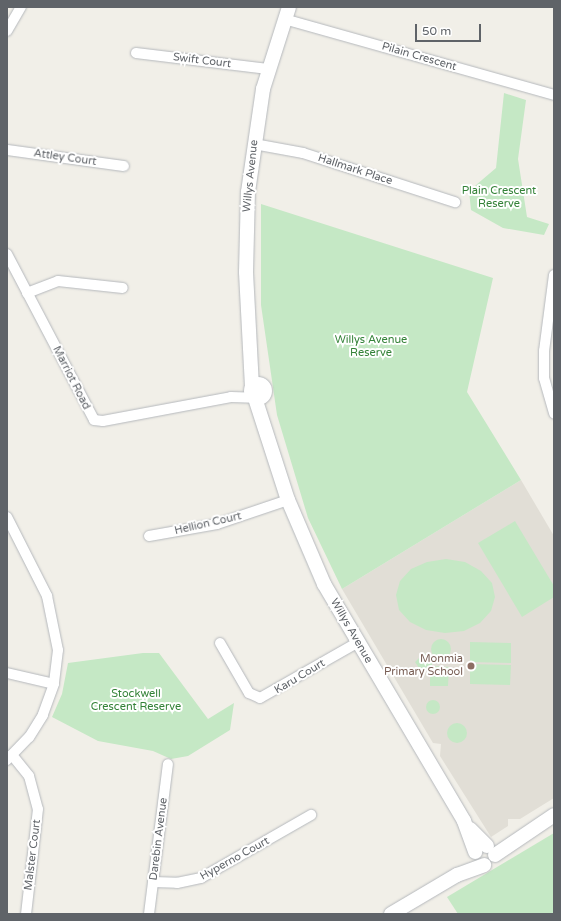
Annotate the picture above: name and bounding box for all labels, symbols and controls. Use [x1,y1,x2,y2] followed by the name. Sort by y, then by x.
[417,16,483,42] scale bar
[422,24,451,38] text: 50 m
[380,40,458,74] street label: Pilain Crescent
[172,51,232,71] street label: Swift Court
[241,139,261,213] street label: Willys Avenue
[33,147,97,169] street label: Attley Court
[316,152,394,188] street label: Hallmark Place
[462,185,536,211] park label: Plain Crescent Reserve
[335,334,407,360] park label: Willys Avenue Reserve
[49,344,93,412] street label: Marriot Road
[173,510,243,538] street label: Hellion Court
[327,596,375,666] street label: Willys Avenue
[384,653,463,679] place label: Monmia Primary School
[272,657,328,697] street label: Karu Court
[466,661,476,671] marker: Monmia Primary School
[91,688,181,714] park label: Stockwell Crescent Reserve
[147,797,171,881] street label: Darebin Avenue
[22,819,44,891] street label: Malster Court
[198,835,272,883] street label: Hyperno Court

